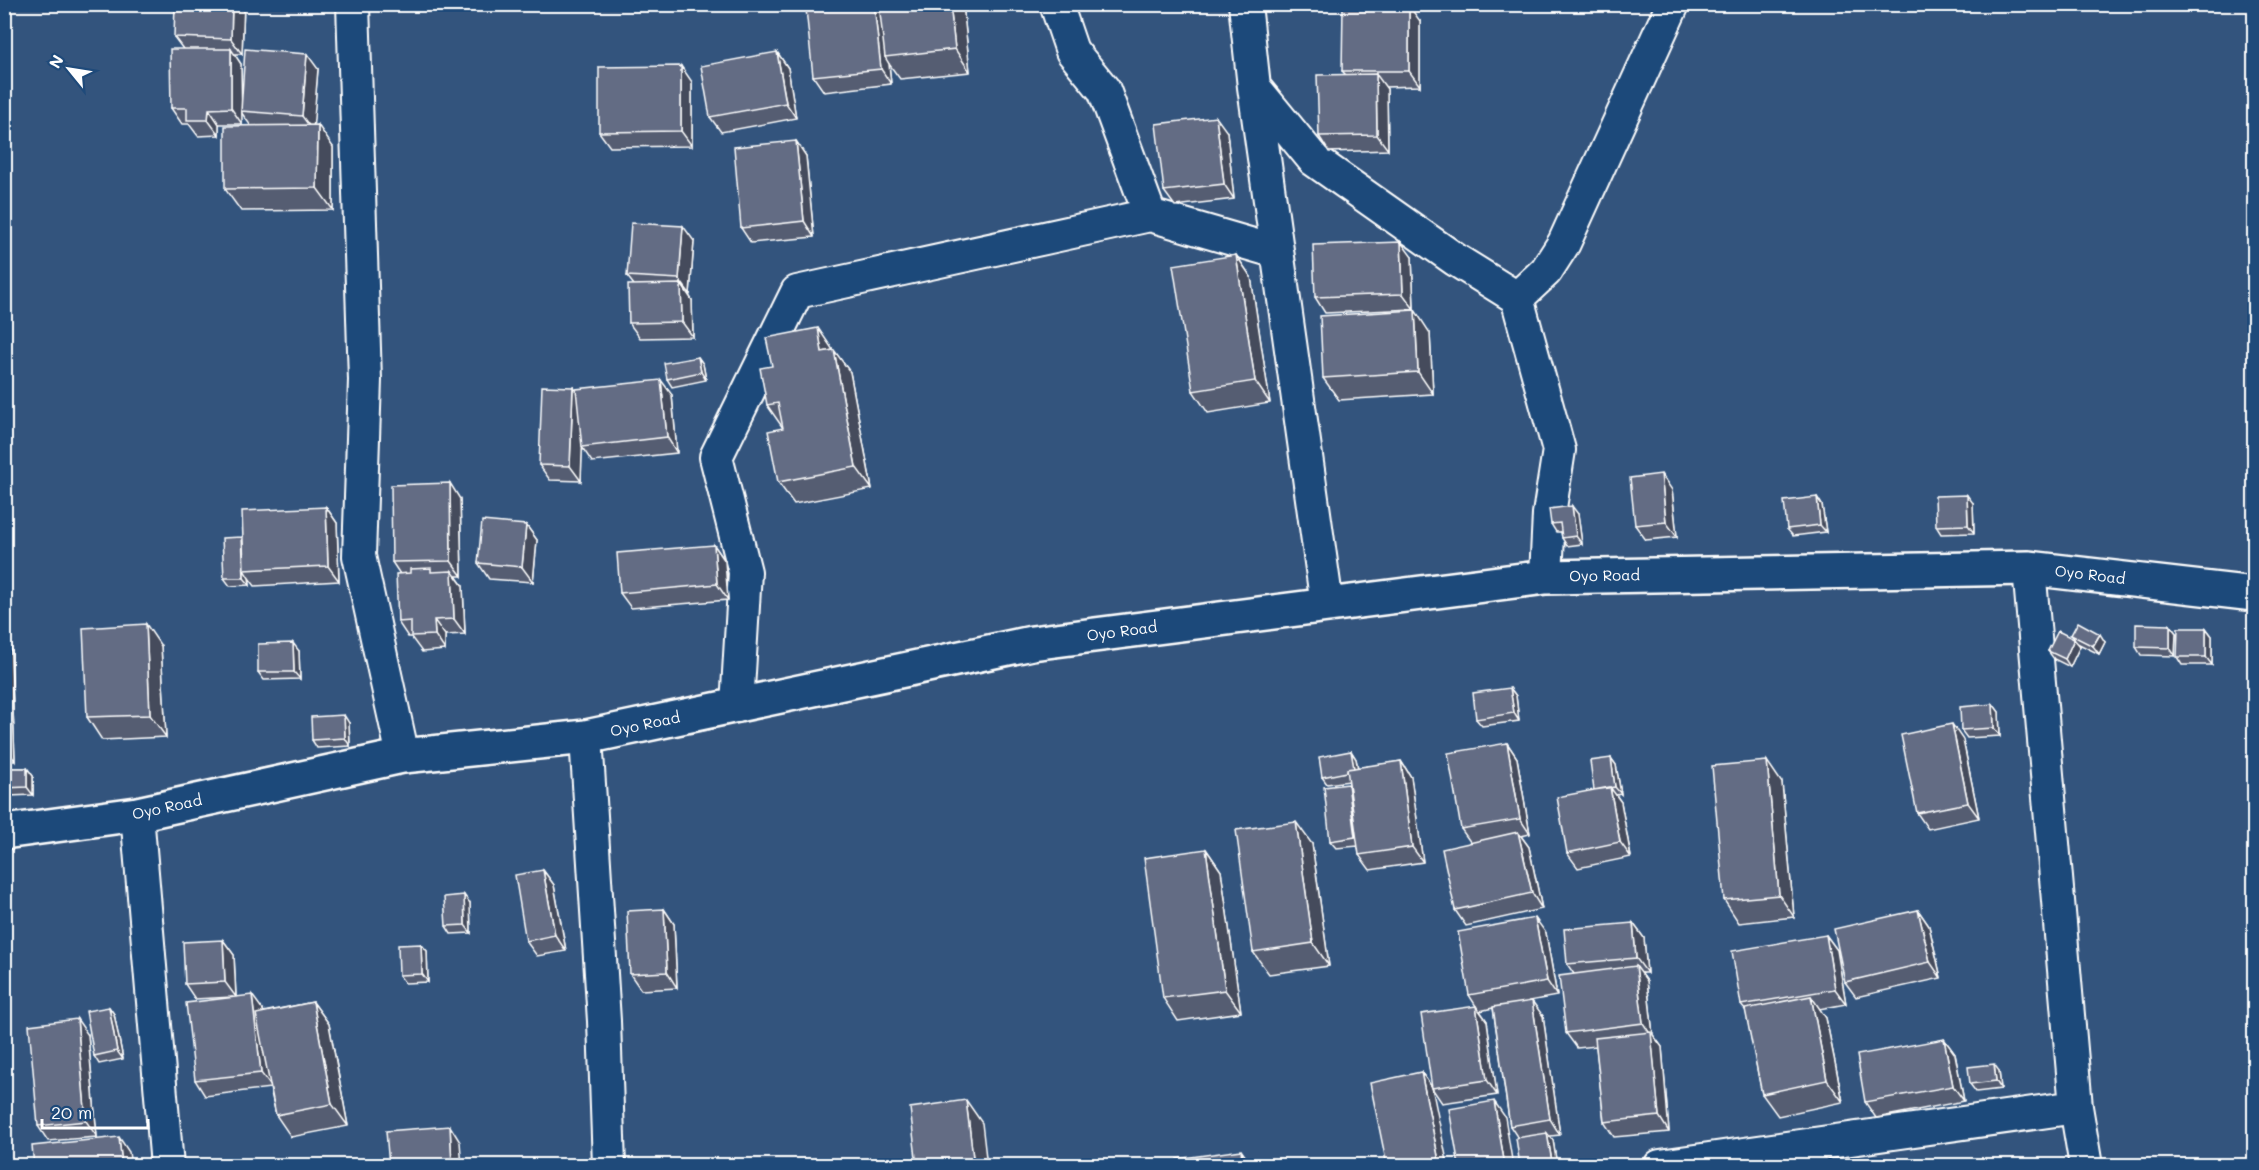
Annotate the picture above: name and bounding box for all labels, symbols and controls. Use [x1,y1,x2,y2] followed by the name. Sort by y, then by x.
[39,39,99,99] north arrow
[43,51,68,72] text: N
[2054,560,2127,588] street label: Oyo Road
[1569,564,1640,586] street label: Oyo Road
[1085,616,1158,645] street label: Oyo Road
[608,706,682,741] street label: Oyo Road
[130,789,204,824] street label: Oyo Road
[42,1092,148,1130] scale bar
[51,1100,92,1124] text: 20 m

